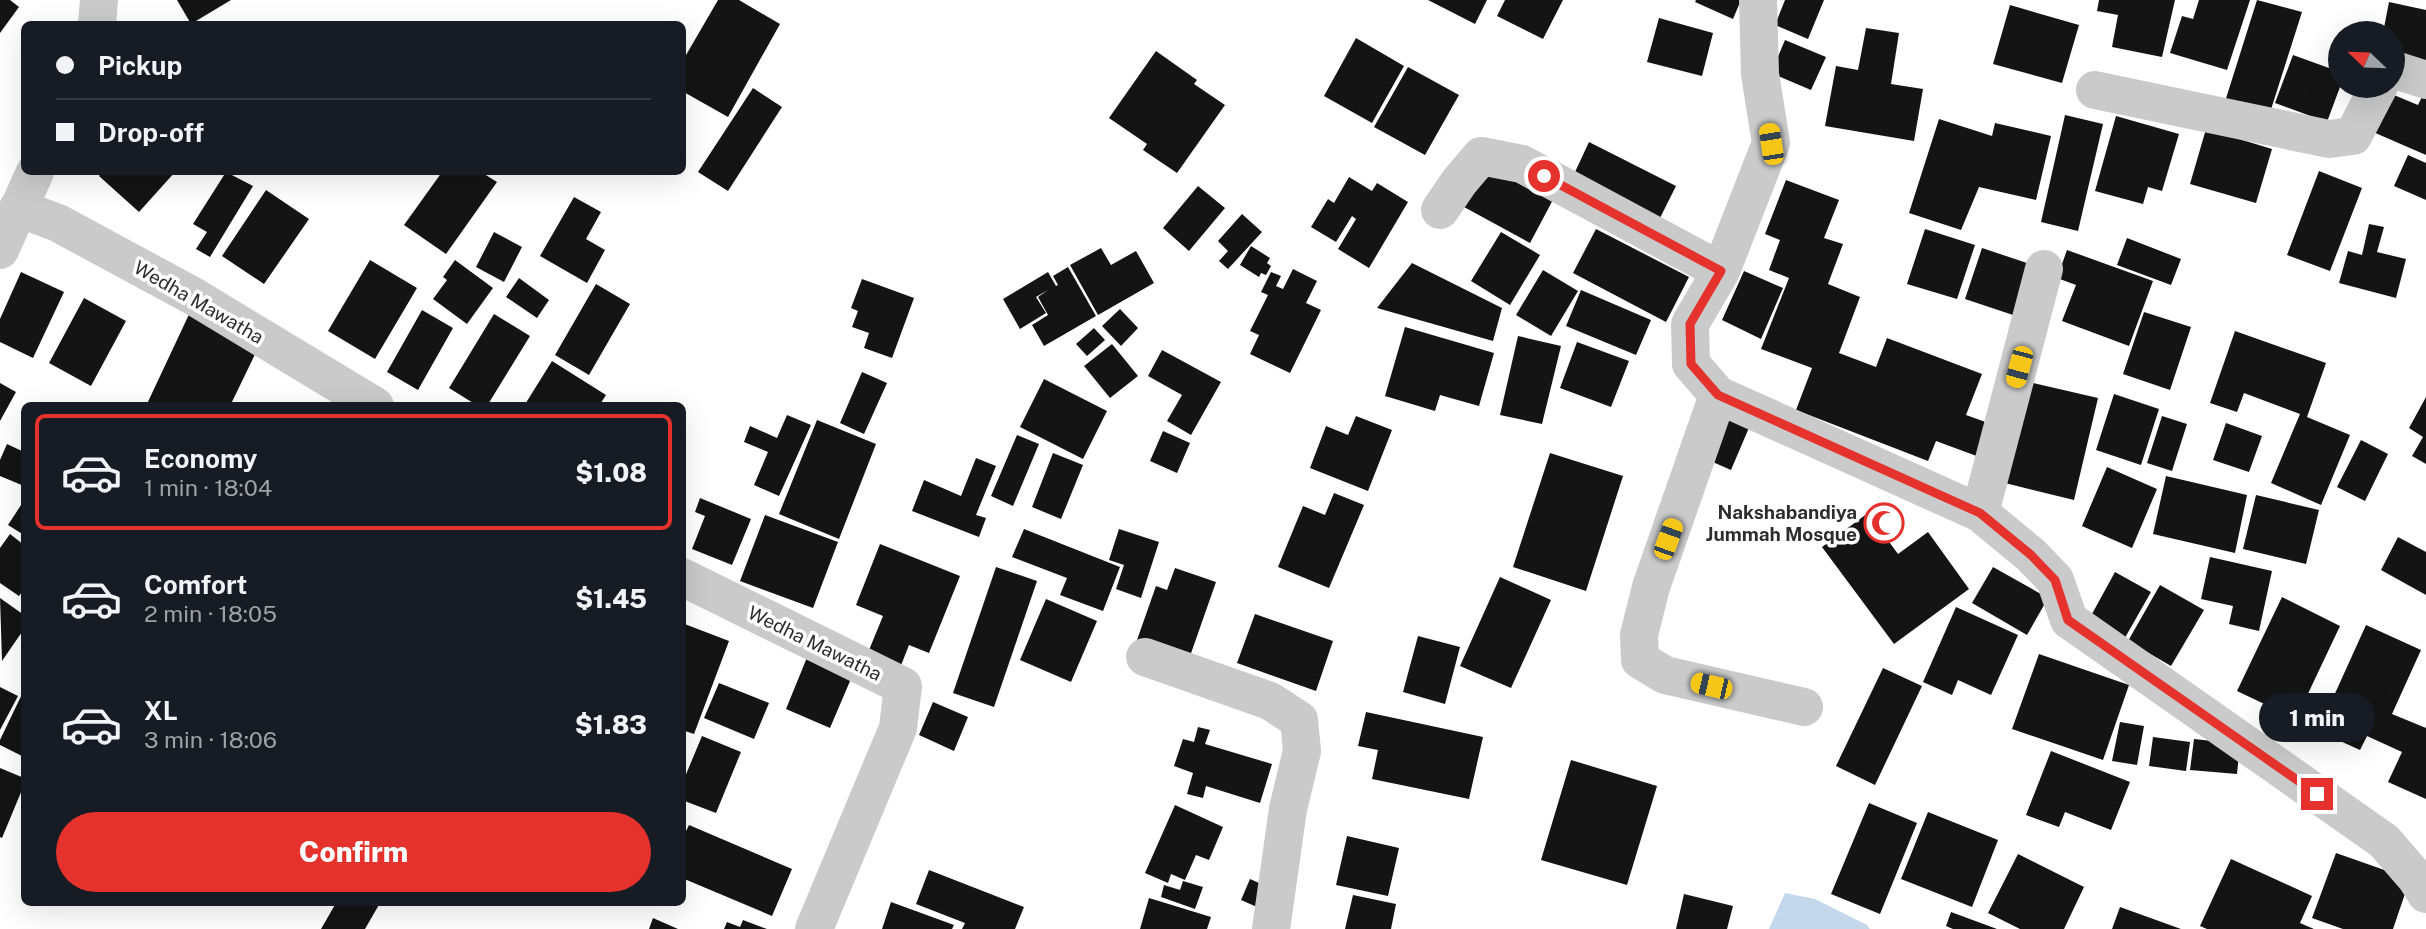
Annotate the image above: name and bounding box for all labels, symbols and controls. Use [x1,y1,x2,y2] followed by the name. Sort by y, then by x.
[2328,21,2404,98] north arrow
[2328,21,2405,98] map controls
[98,50,182,81] text: Pickup
[98,117,204,148] text: Drop-off
[1758,122,1785,166] car
[1528,160,1560,192] route start
[130,256,268,348] street label: Wedha Mawatha
[2004,344,2035,390] car
[60,441,123,504] icon: car
[144,443,257,474] text: Economy
[575,457,647,488] text: $1.08
[144,474,272,501] text: 1 min · 18:04
[1706,501,1857,545] place label: Nakshabandiya Jummah Mosque
[1863,502,1905,544] mosque icon: Nakshabandiya Jummah Mosque
[1651,516,1686,562] car
[60,567,123,630] icon: car
[144,569,247,600] text: Comfort
[575,583,647,614] text: $1.45
[144,600,277,627] text: 2 min · 18:05
[745,601,885,685] street label: Wedha Mawatha
[1689,671,1734,701] car
[2259,692,2375,742] callout: 1 min
[60,693,123,756] icon: car
[144,695,178,726] text: XL
[2289,704,2345,731] text: 1 min
[575,709,647,740] text: $1.83
[144,726,277,753] text: 3 min · 18:06
[2301,778,2333,810] route end
[56,812,651,892] button: Confirm

